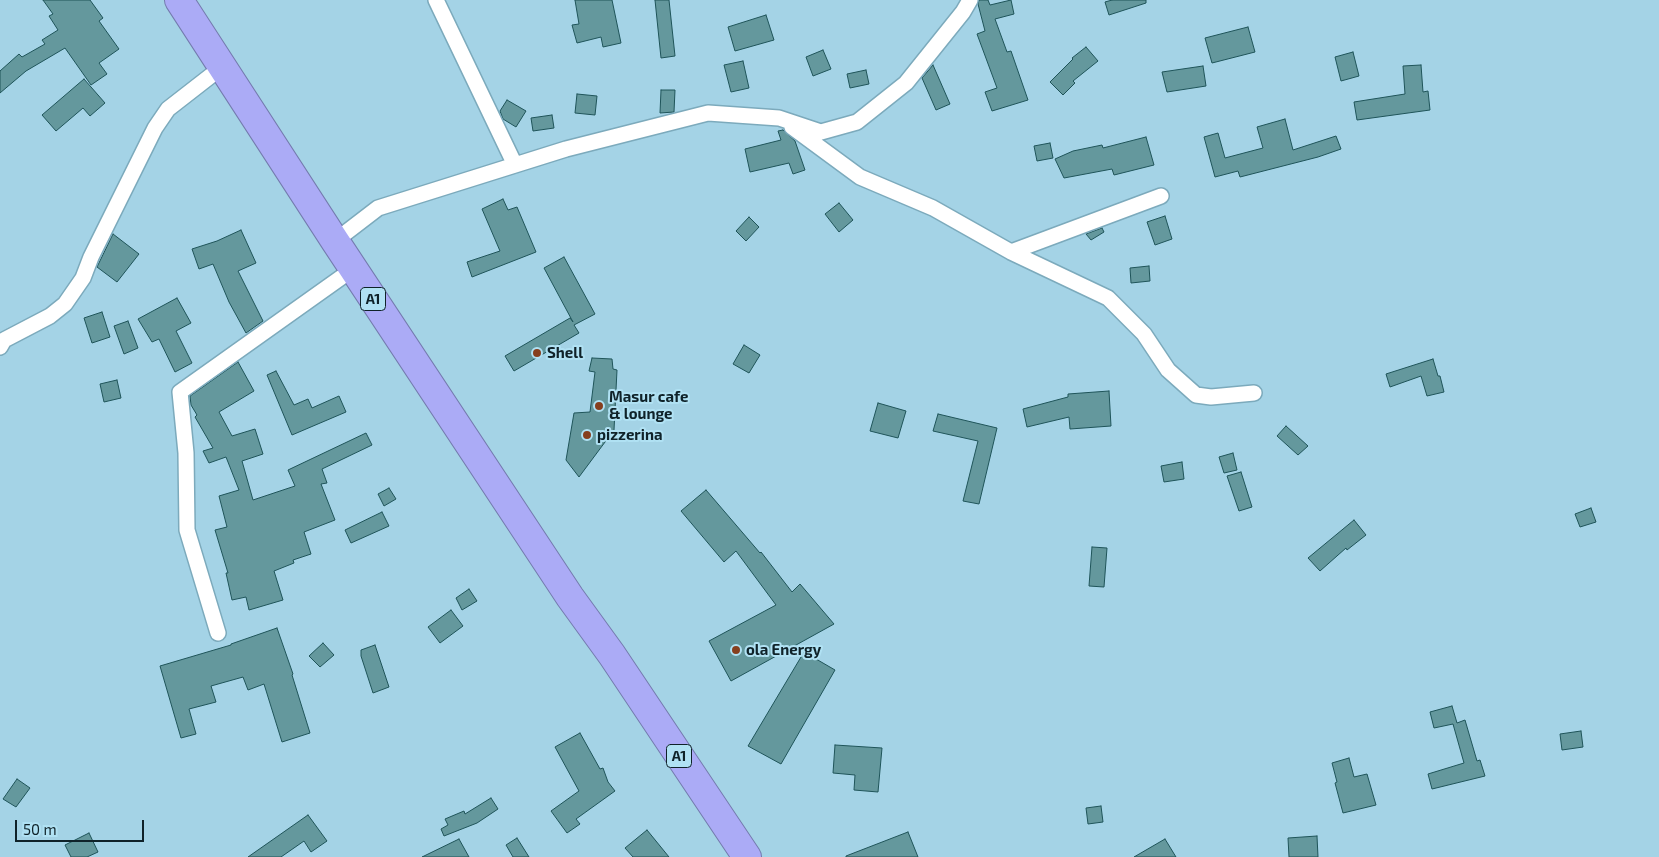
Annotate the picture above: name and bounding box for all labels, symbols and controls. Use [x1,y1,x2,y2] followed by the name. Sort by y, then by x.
[360,288,386,310] road number: A1
[547,344,583,362] place label: Shell
[531,347,543,359] marker: Shell
[609,388,688,423] place label: Masur cafe & lounge
[593,400,605,412] marker: Masur cafe & lounge
[597,426,662,444] place label: pizzerina
[581,429,593,441] marker: pizzerina
[746,641,821,659] place label: ola Energy
[730,644,742,656] marker: ola Energy
[666,744,692,768] road number: A1
[18,810,146,842] scale bar
[23,820,57,838] text: 50 m

